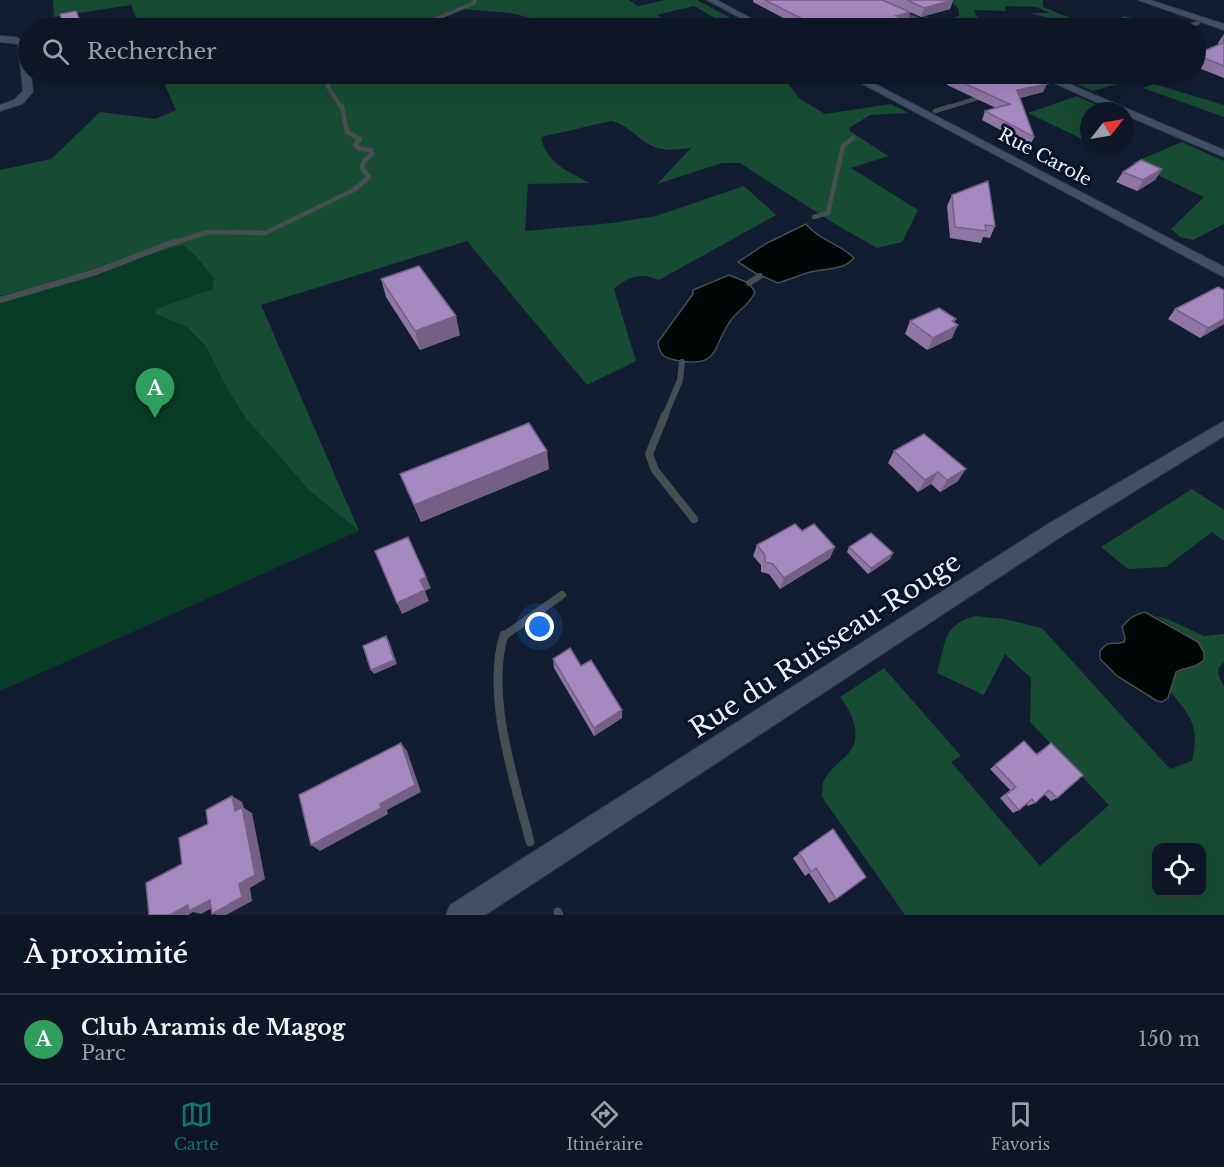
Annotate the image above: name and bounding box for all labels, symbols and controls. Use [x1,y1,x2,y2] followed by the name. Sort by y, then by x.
[18,18,1206,84] search box
[39,35,72,68] icon: search
[87,38,217,65] text: Rechercher
[1080,102,1134,156] north arrow
[995,123,1095,191] street label: Rue Carole
[136,368,174,418] pin: A
[684,545,966,745] street label: Rue du Ruisseau-Rouge
[525,612,554,641] your location
[1152,843,1206,897] map controls
[1152,843,1206,897] button: locate
[24,938,188,970] text: À proximité
[81,1014,345,1041] text: Club Aramis de Magog
[35,1027,52,1051] text: A
[1138,1027,1200,1051] text: 150 m
[81,1041,126,1065] text: Parc
[174,1098,219,1154] tab: Carte
[566,1098,643,1154] tab: Itinéraire
[991,1098,1050,1154] tab: Favoris

